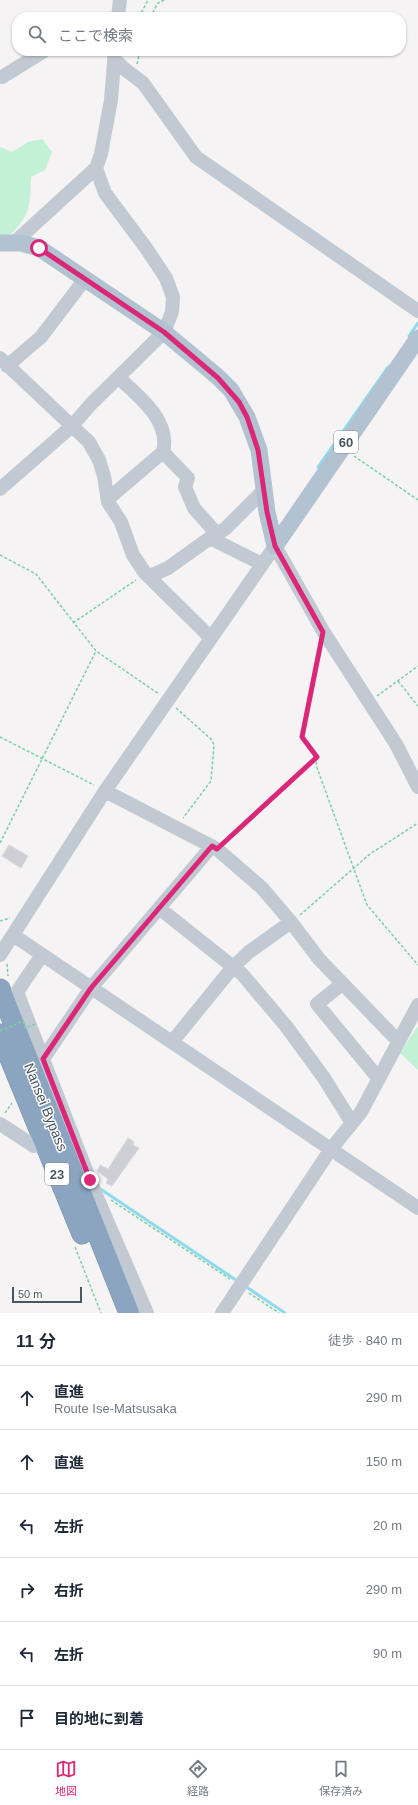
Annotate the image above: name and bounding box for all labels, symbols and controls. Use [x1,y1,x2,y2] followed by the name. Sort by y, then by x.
[12,12,406,56] search box
[26,23,48,45] icon: search
[58,27,133,44] text: ここで検索
[30,239,48,257] route start
[334,431,358,453] road number: 60
[21,1061,71,1153] street label: Nansei Bypass
[45,1163,69,1185] road number: 23
[81,1171,99,1189] route end
[12,1285,82,1304] scale bar
[18,1288,42,1300] text: 50 m
[16,1332,56,1351] text: 11 分
[328,1333,402,1348] text: 徒歩 · 840 m
[54,1383,84,1400] text: 直進
[16,1387,38,1409] icon: ahead
[366,1390,402,1405] text: 290 m
[54,1401,177,1416] text: Route Ise-Matsusaka
[16,1451,38,1473] icon: ahead
[54,1454,84,1471] text: 直進
[366,1454,402,1469] text: 150 m
[16,1515,38,1537] icon: left
[54,1518,84,1535] text: 左折
[373,1518,402,1533] text: 20 m
[16,1579,38,1601] icon: right
[54,1582,84,1599] text: 右折
[366,1582,402,1597] text: 290 m
[16,1643,38,1665] icon: left
[54,1646,84,1663] text: 左折
[373,1646,402,1661] text: 90 m
[16,1707,38,1729] icon: arrive
[54,1710,144,1727] text: 目的地に到着
[55,1758,77,1798] tab: 地図
[187,1758,209,1798] tab: 経路
[319,1758,363,1798] tab: 保存済み

